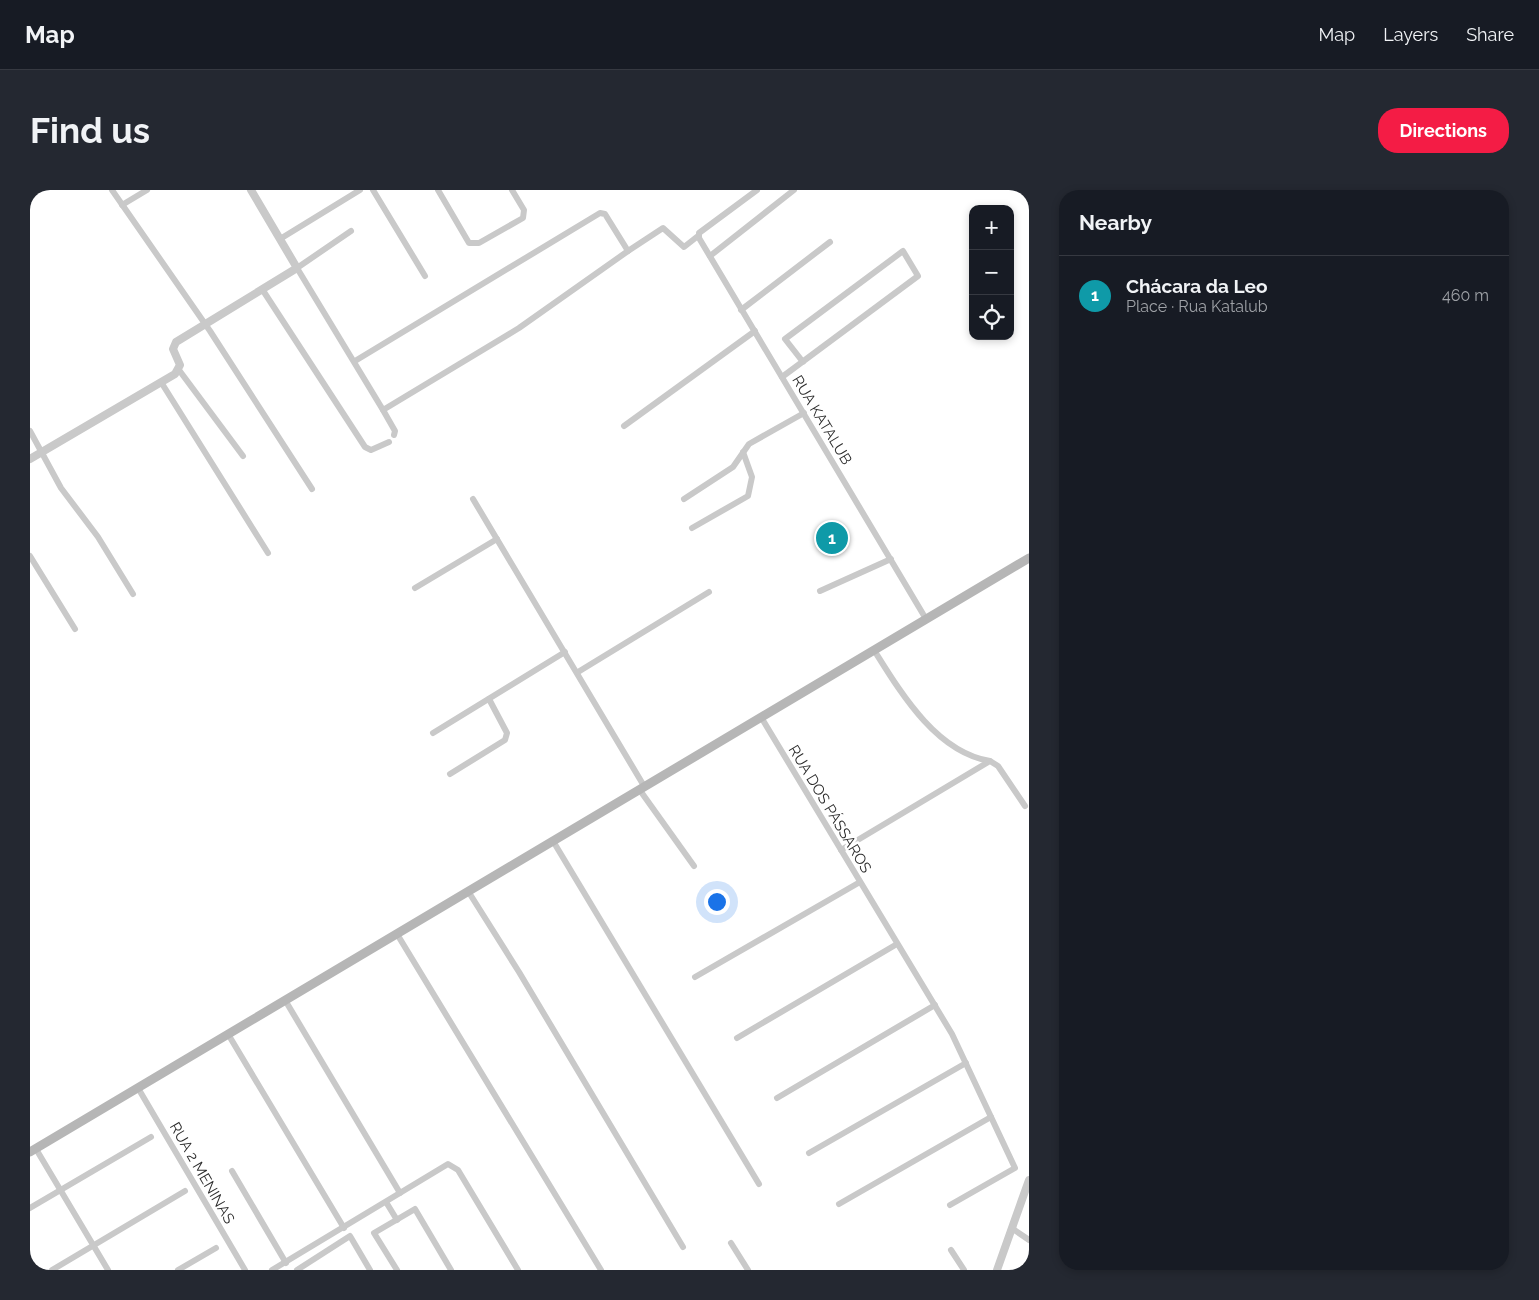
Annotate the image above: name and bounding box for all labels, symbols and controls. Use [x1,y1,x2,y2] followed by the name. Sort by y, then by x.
[25,20,75,49] text: Map
[1319,24,1355,45] text: Map
[1383,24,1438,45] text: Layers
[1466,24,1514,45] text: Share
[1378,108,1509,153] button: Directions
[30,110,150,151] text: Find us
[969,205,1014,340] map controls
[969,205,1014,250] button: +
[1079,210,1152,235] text: Nearby
[969,250,1014,295] button: −
[1126,275,1267,297] text: Chácara da Leo
[1091,286,1099,305] text: 1
[1442,286,1489,305] text: 460 m
[969,295,1014,340] button: locate
[1126,297,1268,316] text: Place · Rua Katalub
[788,372,856,468] street label: RUA KATALUB
[816,519,848,557] pin: 1
[785,742,875,876] street label: RUA DOS PÁSSAROS
[704,889,730,915] your location
[166,1119,238,1227] street label: RUA 2 MENINAS

